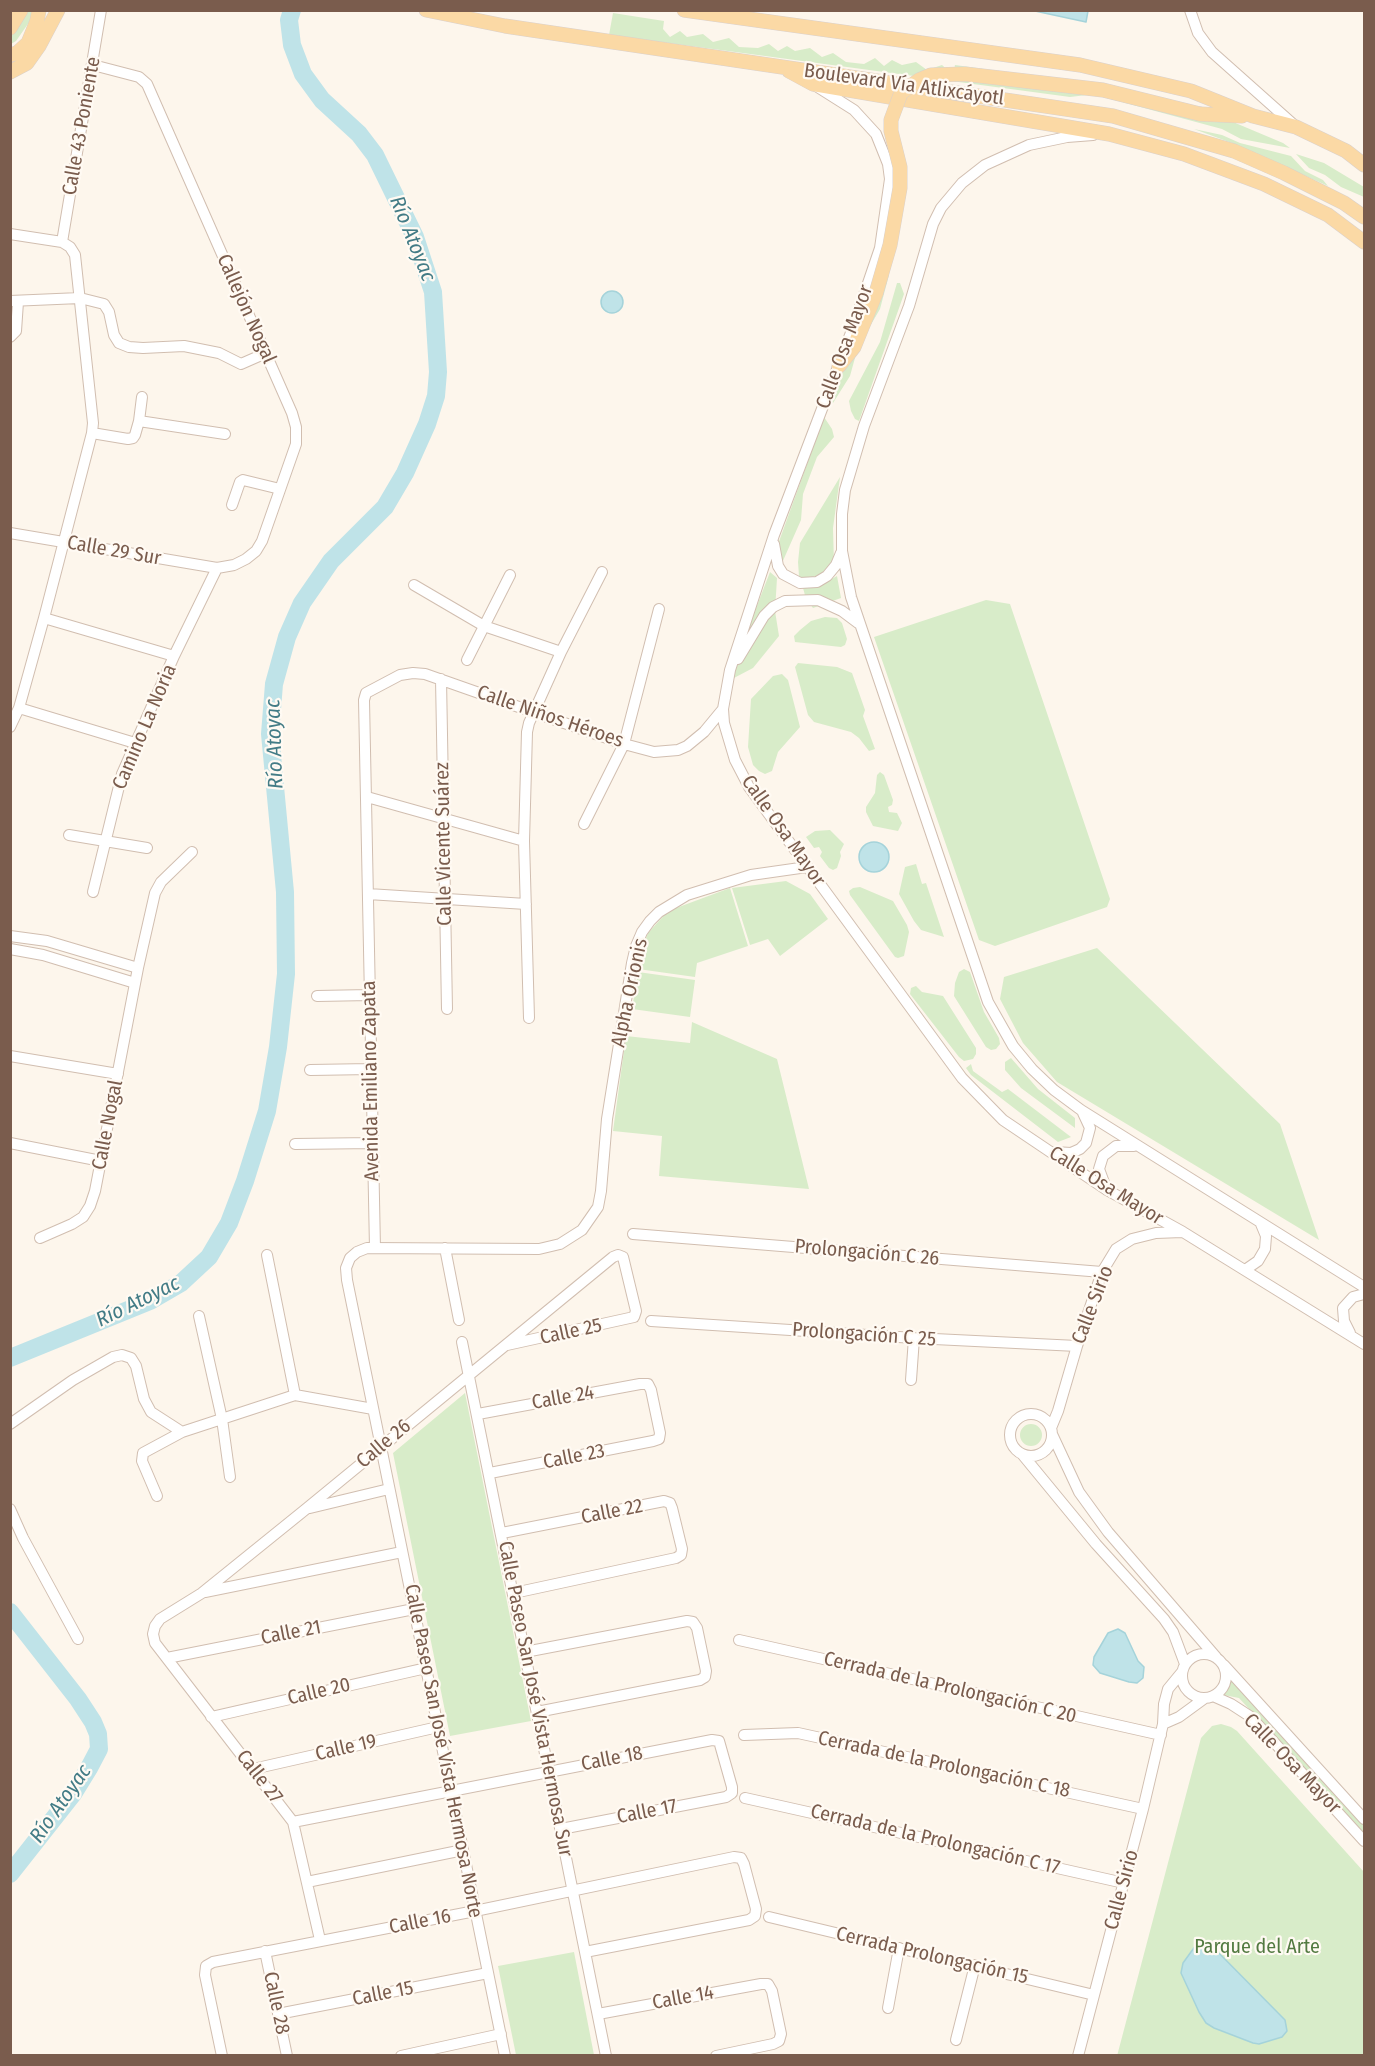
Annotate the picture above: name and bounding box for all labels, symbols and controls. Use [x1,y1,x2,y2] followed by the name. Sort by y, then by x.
[58,55,106,197] street label: Calle 43 Poniente
[802,59,1006,111] street label: Boulevard Vía Atlixcáyotl
[383,193,441,285] water label: Río Atoyac
[211,251,281,367] street label: Callejón Nogal
[811,282,879,412] street label: Calle Osa Mayor
[65,531,163,571] street label: Calle 29 Sur
[108,661,182,793] street label: Camino La Noria
[474,681,626,753] street label: Calle Niños Héroes
[261,699,289,789] water label: Río Atoyac
[431,762,457,926] street label: Calle Vicente Suárez
[736,771,830,891] street label: Calle Osa Mayor
[607,936,653,1050] street label: Alpha Orionis
[357,980,385,1182] street label: Avenida Emiliano Zapata
[88,1078,128,1172] street label: Calle Nogal
[1044,1141,1168,1231] street label: Calle Osa Mayor
[794,1235,940,1271] street label: Prolongación C 26
[1067,1262,1119,1348] street label: Calle Sirio
[92,1271,184,1333] water label: Río Atoyac
[538,1314,604,1350] street label: Calle 25
[791,1318,937,1352] street label: Prolongación C 25
[530,1381,596,1415] street label: Calle 24
[352,1414,416,1474] street label: Calle 26
[541,1439,607,1475] street label: Calle 23
[579,1494,645,1530] street label: Calle 22
[493,1539,577,1859] street label: Calle Paseo San José Vista Hermosa Sur
[399,1582,487,1920] street label: Calle Paseo San José Vista Hermosa Norte
[259,1615,323,1651] street label: Calle 21
[821,1647,1079,1729] street label: Cerrada de la Prolongación C 20
[285,1673,353,1711] street label: Calle 20
[1238,1709,1346,1819] street label: Calle Osa Mayor
[816,1727,1072,1803] street label: Cerrada de la Prolongación C 18
[313,1729,379,1767] street label: Calle 19
[579,1741,645,1777] street label: Calle 18
[231,1745,287,1809] street label: Calle 27
[25,1760,97,1848] water label: Río Atoyac
[615,1794,679,1830] street label: Calle 17
[808,1800,1062,1880] street label: Cerrada de la Prolongación C 17
[1100,1847,1144,1933] street label: Calle Sirio
[387,1904,453,1940] street label: Calle 16
[834,1922,1030,1990] street label: Cerrada Prolongación 15
[1194,1935,1320,1959] park label: Parque del Arte
[258,1969,294,2037] street label: Calle 28
[350,1976,416,2012] street label: Calle 15
[650,1981,716,2015] street label: Calle 14

